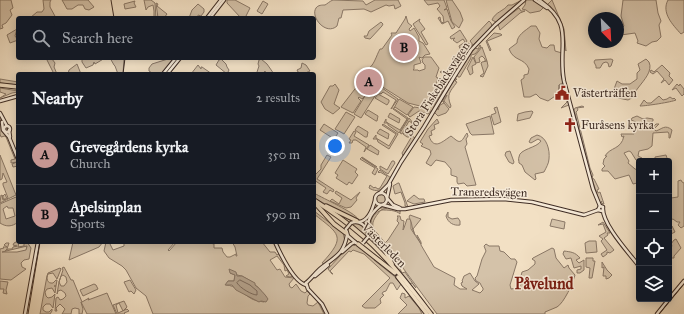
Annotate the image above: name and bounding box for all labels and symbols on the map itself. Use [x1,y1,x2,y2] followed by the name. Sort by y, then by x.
[588,12,624,48] north arrow
[391,33,417,63] pin: B
[401,39,474,139] street label: Stora Fiskebäcksvägen
[356,67,382,97] pin: A
[554,85,570,101] public building icon: Västerträffen
[572,86,637,100] place label: Västerträffen
[562,117,578,133] church icon: Furåsens kyrka
[581,118,655,132] place label: Furåsens kyrka
[325,136,345,156] your location
[451,184,528,201] street label: Traneredsvägen
[358,219,409,270] street label: Västerleden
[514,274,575,293] district label: Påvelund

